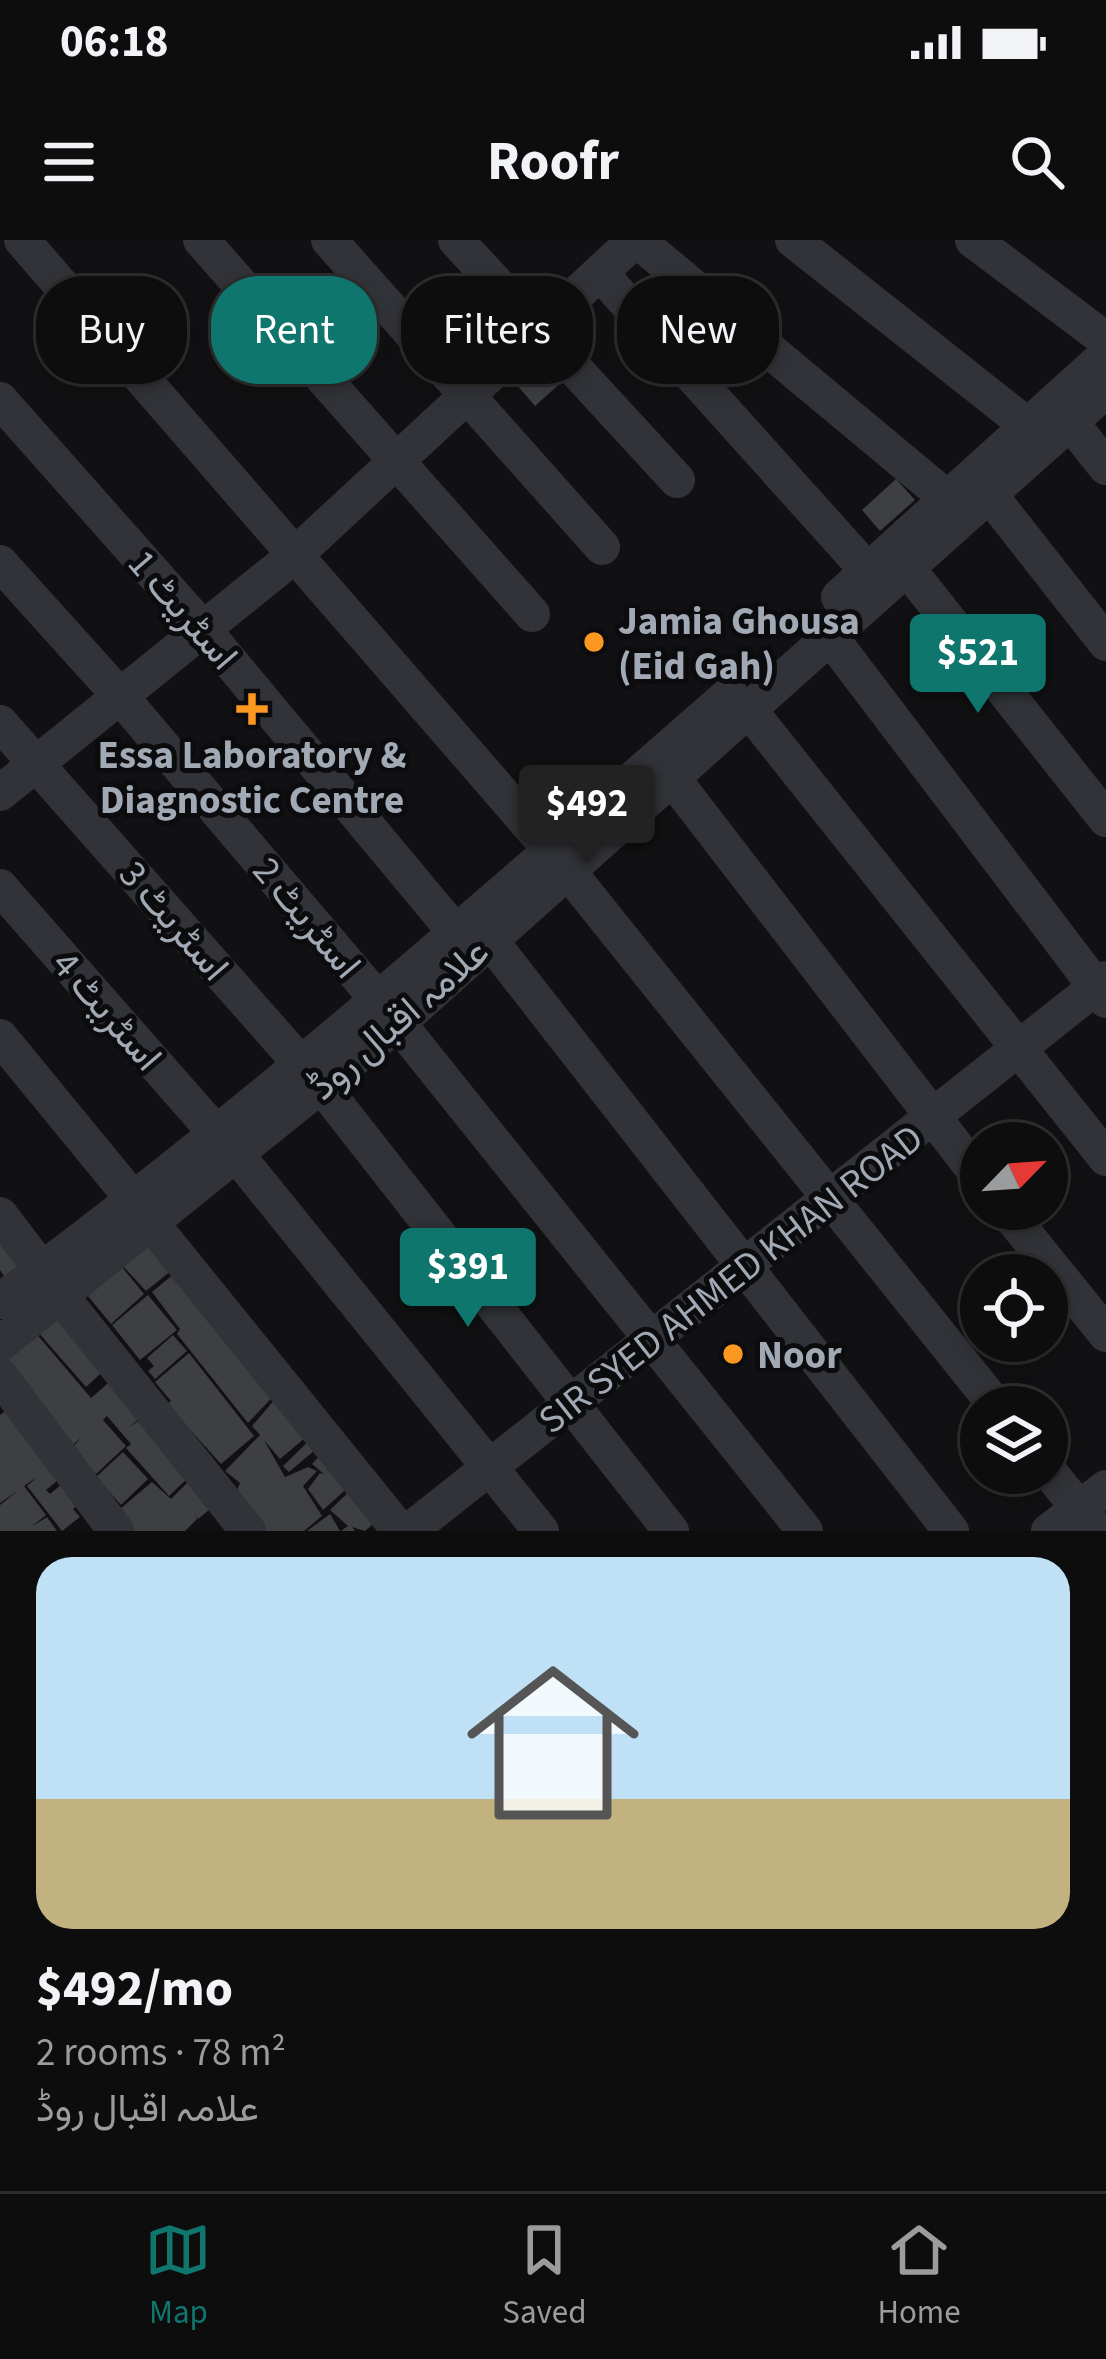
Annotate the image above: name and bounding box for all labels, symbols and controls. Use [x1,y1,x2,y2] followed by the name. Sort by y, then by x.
[60,10,169,74] text: 06:18
[487,124,619,201] text: Roofr
[36,129,102,195] icon: menu
[1004,129,1070,195] icon: search
[36,276,187,384] chip: Buy
[211,276,377,384] chip: Rent
[401,276,593,384] chip: Filters
[617,276,779,384] chip: New
[114,538,251,683] street label: اسٹریٹ 1
[618,594,860,695] place label: Jamia Ghousa (Eid Gah)
[907,614,1049,716] pin: $521
[937,625,1019,681] text: $521
[581,629,607,655] marker: Jamia Ghousa (Eid Gah)
[236,693,268,725] marker: Essa Laboratory & Diagnostic Centre
[97,728,407,829] place label: Essa Laboratory & Diagnostic Centre
[516,765,658,867] pin: $492
[546,776,628,832] text: $492
[239,845,374,991] street label: اسٹریٹ 2
[105,849,242,994] street label: اسٹریٹ 3
[297,925,502,1114] street label: علامہ اقبال روڈ
[38,939,175,1084] street label: اسٹریٹ 4
[527,1111,935,1448] street label: SIR SYED AHMED KHAN ROAD
[960,1122,1068,1230] north arrow
[960,1122,1068,1494] map controls
[397,1228,539,1330] pin: $391
[427,1239,509,1295] text: $391
[960,1254,1068,1362] button: locate
[757,1328,842,1384] place label: Noor
[720,1341,746,1367] marker: Noor
[960,1386,1068,1494] button: layers
[445,1635,661,1851] icon: home
[36,1953,233,2025] text: $492/mo
[36,2025,286,2081] text: 2 rooms · 78 m²
[36,2081,259,2137] text: علامہ اقبال روڈ
[145,2217,211,2336] tab: Map
[502,2217,587,2336] tab: Saved
[877,2217,961,2336] tab: Home

